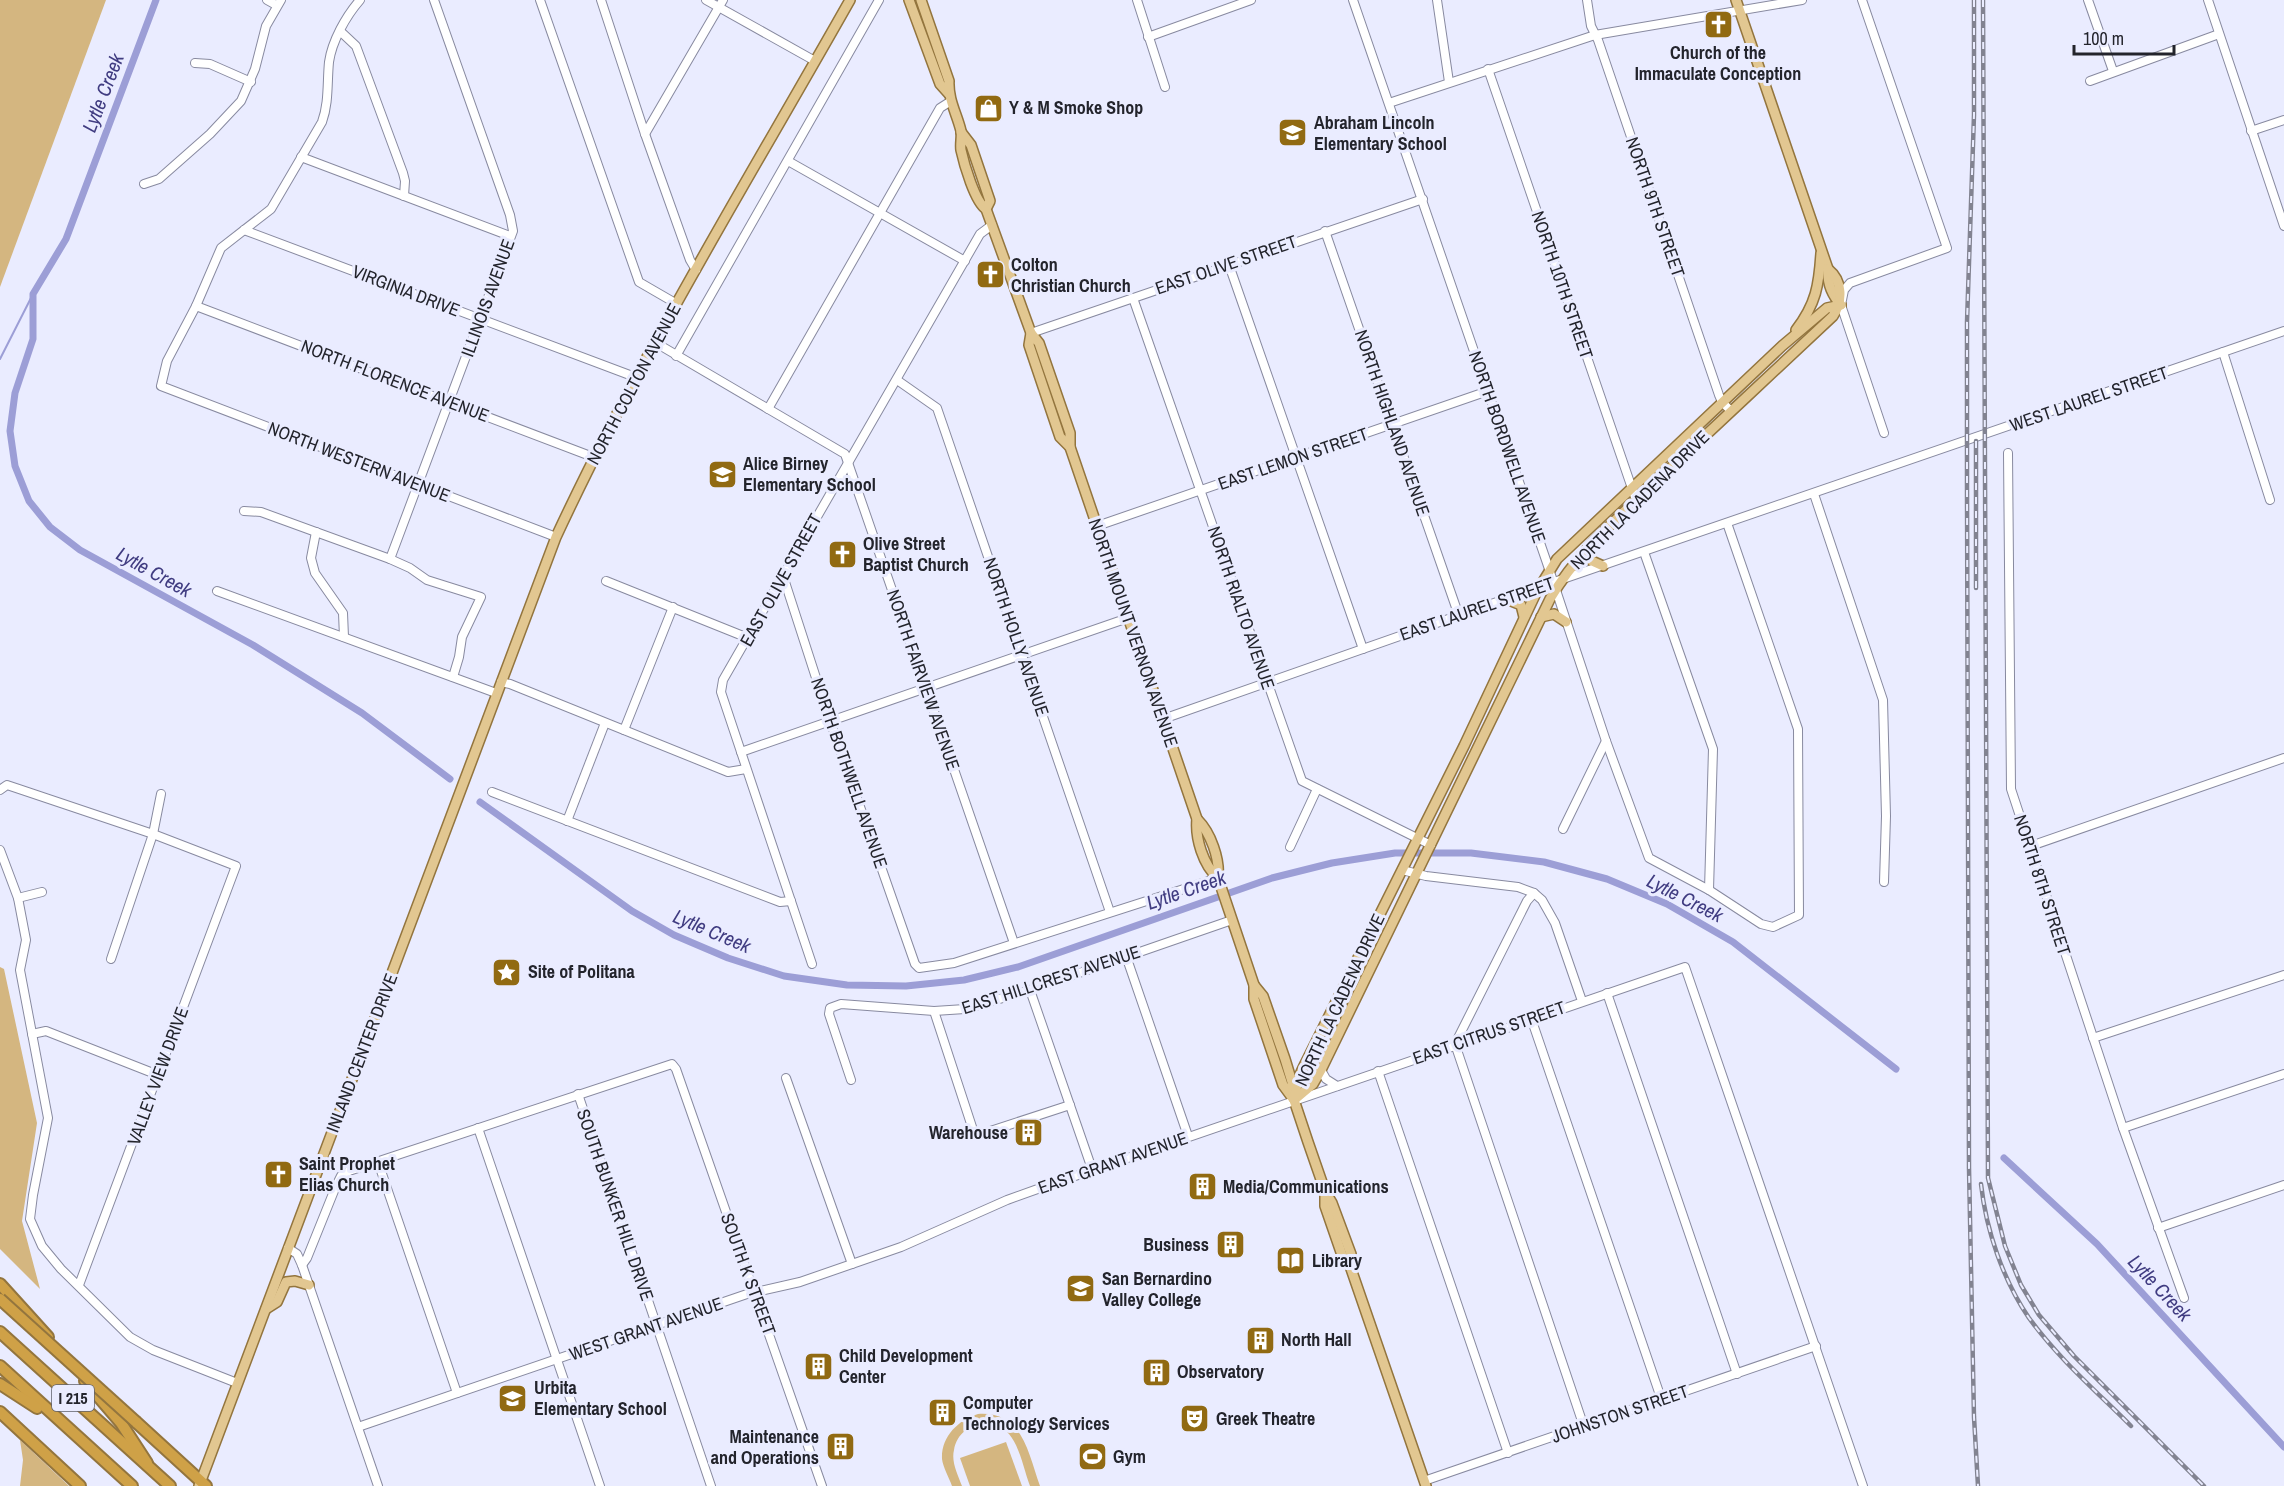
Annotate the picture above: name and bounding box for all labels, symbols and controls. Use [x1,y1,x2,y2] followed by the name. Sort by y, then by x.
[1702,8,1734,40] church icon: Church of the Immaculate Conception
[2074,18,2174,56] scale bar
[2083,26,2124,51] text: 100 m
[1635,40,1801,86] place label: Church of the Immaculate Conception
[75,49,130,136] water label: Lytle Creek
[972,92,1004,124] shop icon: Y & M Smoke Shop
[1009,95,1143,120] place label: Y & M Smoke Shop
[1314,110,1447,156] place label: Abraham Lincoln Elementary School
[1277,117,1309,149] school or university icon: Abraham Lincoln Elementary School
[1620,133,1691,280] street label: NORTH 9TH STREET
[1525,208,1599,362] street label: NORTH 10TH STREET
[1152,229,1300,300] street label: EAST OLIVE STREET
[455,235,520,360] street label: ILLINOIS AVENUE
[1011,252,1131,298] place label: Colton Christian Church
[349,259,464,322] street label: VIRGINIA DRIVE
[974,259,1006,291] church icon: Colton Christian Church
[580,299,687,469] street label: NORTH COLTON AVENUE
[1349,326,1436,519] street label: NORTH HIGHLAND AVENUE
[298,333,493,428] street label: NORTH FLORENCE AVENUE
[1463,347,1552,546] street label: NORTH BORDWELL AVENUE
[2006,360,2171,437] street label: WEST LAUREL STREET
[265,415,454,508] street label: NORTH WESTERN AVENUE
[1214,421,1371,496] street label: EAST LEMON STREET
[1564,424,1715,575] street label: NORTH LA CADENA DRIVE
[743,451,876,497] place label: Alice Birney Elementary School
[706,458,738,490] school or university icon: Alice Birney Elementary School
[734,509,827,651] street label: EAST OLIVE STREET
[1083,515,1184,751] street label: NORTH MOUNT VERNON AVENUE
[1202,523,1281,693] street label: NORTH RIALTO AVENUE
[863,531,969,577] place label: Olive Street Baptist Church
[826,538,858,570] church icon: Olive Street Baptist Church
[112,540,197,604] water label: Lytle Creek
[978,554,1055,720] street label: NORTH HOLLY AVENUE
[1396,570,1557,647] street label: EAST LAUREL STREET
[881,586,966,774] street label: NORTH FAIRVIEW AVENUE
[805,674,894,871] street label: NORTH BOTHWELL AVENUE
[2008,811,2077,958] street label: NORTH 8TH STREET
[1143,863,1230,916] water label: Lytle Creek
[1642,867,1729,929] water label: Lytle Creek
[669,902,756,959] water label: Lytle Creek
[1289,910,1391,1090] street label: NORTH LA CADENA DRIVE
[958,939,1143,1020] street label: EAST HILLCREST AVENUE
[491,956,523,988] place icon: Site of Politana
[528,959,635,984] place label: Site of Politana
[320,970,403,1136] street label: INLAND CENTER DRIVE
[1409,995,1568,1070] street label: EAST CITRUS STREET
[121,1003,194,1148] street label: VALLEY VIEW DRIVE
[571,1106,660,1304] street label: SOUTH BUNKER HILL DRIVE
[1013,1117,1045,1149] building icon: Warehouse
[929,1120,1008,1145] place label: Warehouse
[1035,1125,1191,1200] street label: EAST GRANT AVENUE
[299,1151,395,1197] place label: Saint Prophet Elias Church
[262,1158,294,1190] church icon: Saint Prophet Elias Church
[1186,1171,1218,1203] building icon: Media/Communications
[1223,1174,1389,1199] place label: Media/Communications
[715,1209,782,1338] street label: SOUTH K STREET
[1214,1229,1246,1261] building icon: Business
[1143,1232,1209,1257] place label: Business
[1275,1245,1307,1277] library icon: Library
[1312,1248,1363,1273] place label: Library
[2122,1248,2199,1328] water label: Lytle Creek
[1102,1266,1212,1312] place label: San Bernardino Valley College
[1065,1273,1097,1305] school or university icon: San Bernardino Valley College
[566,1291,726,1367] street label: WEST GRANT AVENUE
[1244,1324,1276,1356] building icon: North Hall
[1281,1327,1352,1352] place label: North Hall
[839,1343,973,1389] place label: Child Development Center
[802,1350,834,1382] building icon: Child Development Center
[1140,1356,1172,1388] building icon: Observatory
[1177,1359,1265,1384] place label: Observatory
[534,1375,667,1421] place label: Urbita Elementary School
[1548,1378,1692,1449] street label: JOHNSTON STREET
[497,1382,529,1414] school or university icon: Urbita Elementary School
[52,1385,94,1411] road number: I 215
[963,1390,1110,1436] place label: Computer Technology Services
[926,1397,958,1429] building icon: Computer Technology Services
[1179,1403,1211,1435] theatre icon: Greek Theatre
[1216,1406,1315,1431] place label: Greek Theatre
[711,1424,819,1470] place label: Maintenance and Operations
[824,1431,856,1463] building icon: Maintenance and Operations
[1076,1441,1108,1473] sports icon: Gym
[1113,1444,1146,1469] place label: Gym

